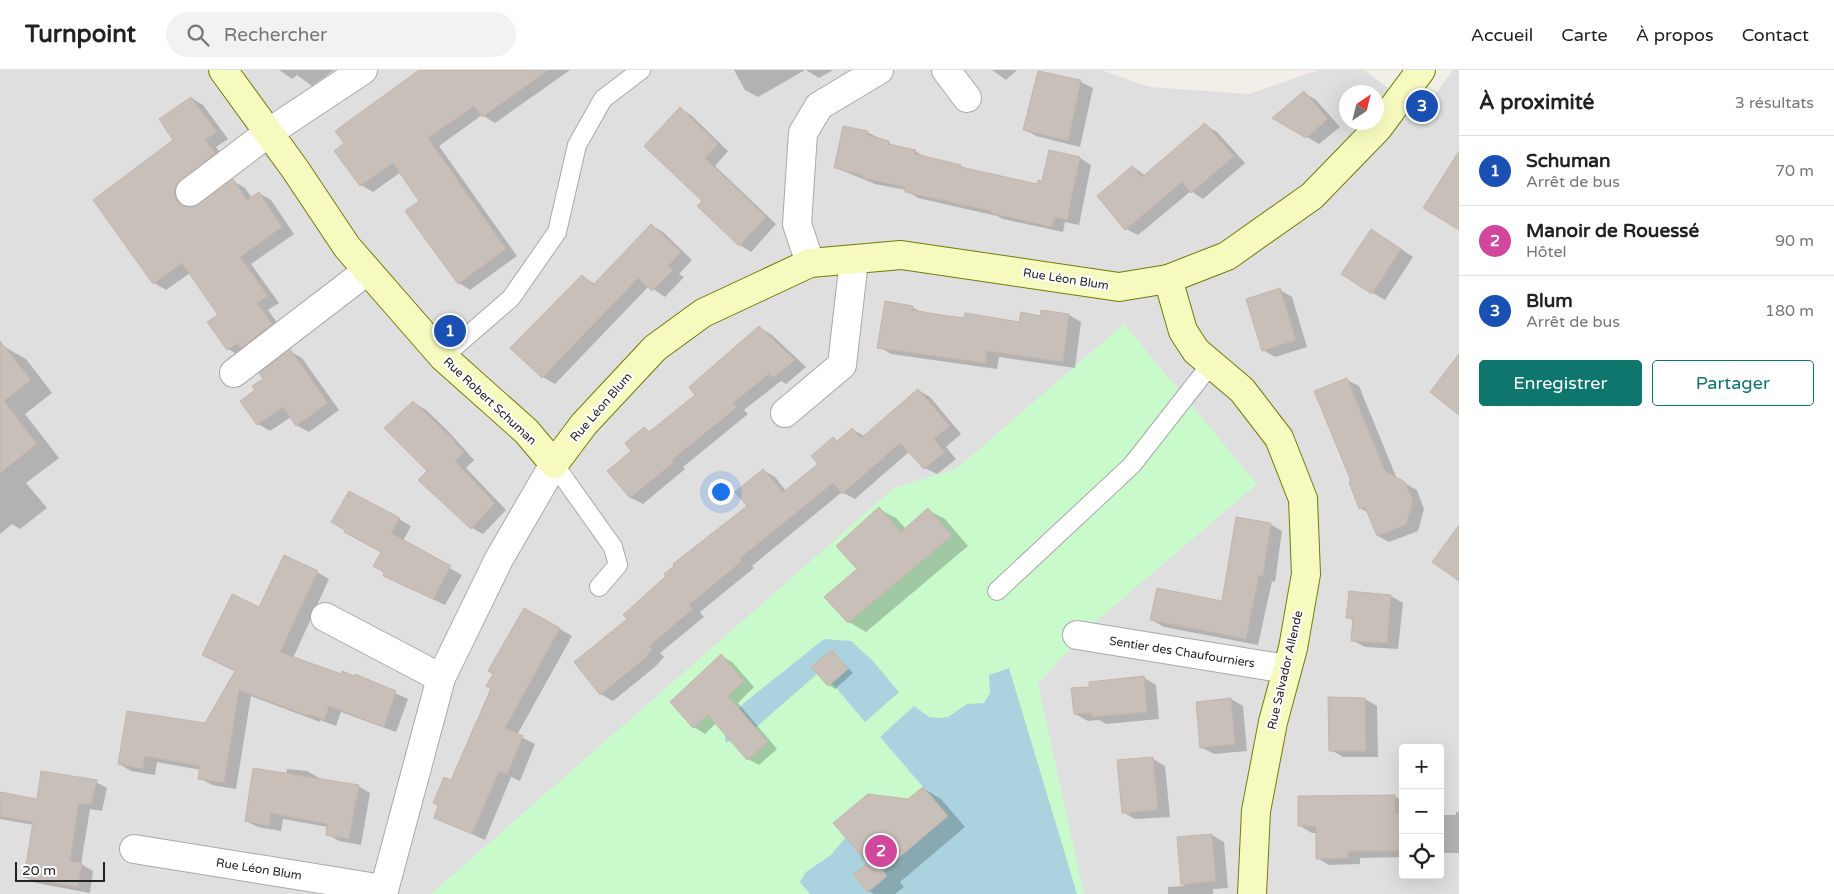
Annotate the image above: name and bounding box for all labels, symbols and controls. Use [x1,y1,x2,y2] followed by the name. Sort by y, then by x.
[166,12,516,57] search box
[25,20,136,49] text: Turnpoint
[184,21,212,49] icon: search
[224,24,327,46] text: Rechercher
[1471,24,1533,46] text: Accueil
[1561,24,1608,46] text: Carte
[1636,24,1714,46] text: À propos
[1742,24,1809,46] text: Contact
[1339,85,1384,130] north arrow
[1406,87,1438,125] pin: 3
[1479,90,1594,115] text: À proximité
[1735,93,1814,113] text: 3 résultats
[1526,150,1611,172] text: Schuman
[1490,161,1500,181] text: 1
[1775,161,1814,181] text: 70 m
[1526,172,1620,192] text: Arrêt de bus
[1526,220,1699,242] text: Manoir de Rouessé
[1490,231,1500,251] text: 2
[1775,231,1814,251] text: 90 m
[1526,242,1567,262] text: Hôtel
[1022,265,1110,293] street label: Rue Léon Blum
[1526,290,1573,312] text: Blum
[1490,301,1500,321] text: 3
[1765,301,1814,321] text: 180 m
[434,312,466,350] pin: 1
[1526,312,1620,332] text: Arrêt de bus
[441,354,539,448] street label: Rue Robert Schuman
[1479,360,1642,406] button: Enregistrer
[1652,360,1814,406] button: Partager
[567,370,635,444] street label: Rue Léon Blum
[708,479,734,505] your location
[1264,609,1306,731] street label: Rue Salvador Allende
[1108,634,1256,670] street label: Sentier des Chaufourniers
[1399,744,1444,879] map controls
[1399,744,1444,789] button: +
[1399,789,1444,834] button: −
[865,832,897,870] pin: 2
[1399,834,1444,879] button: locate
[215,855,303,883] street label: Rue Léon Blum
[15,859,105,882] scale bar
[22,862,56,879] text: 20 m

